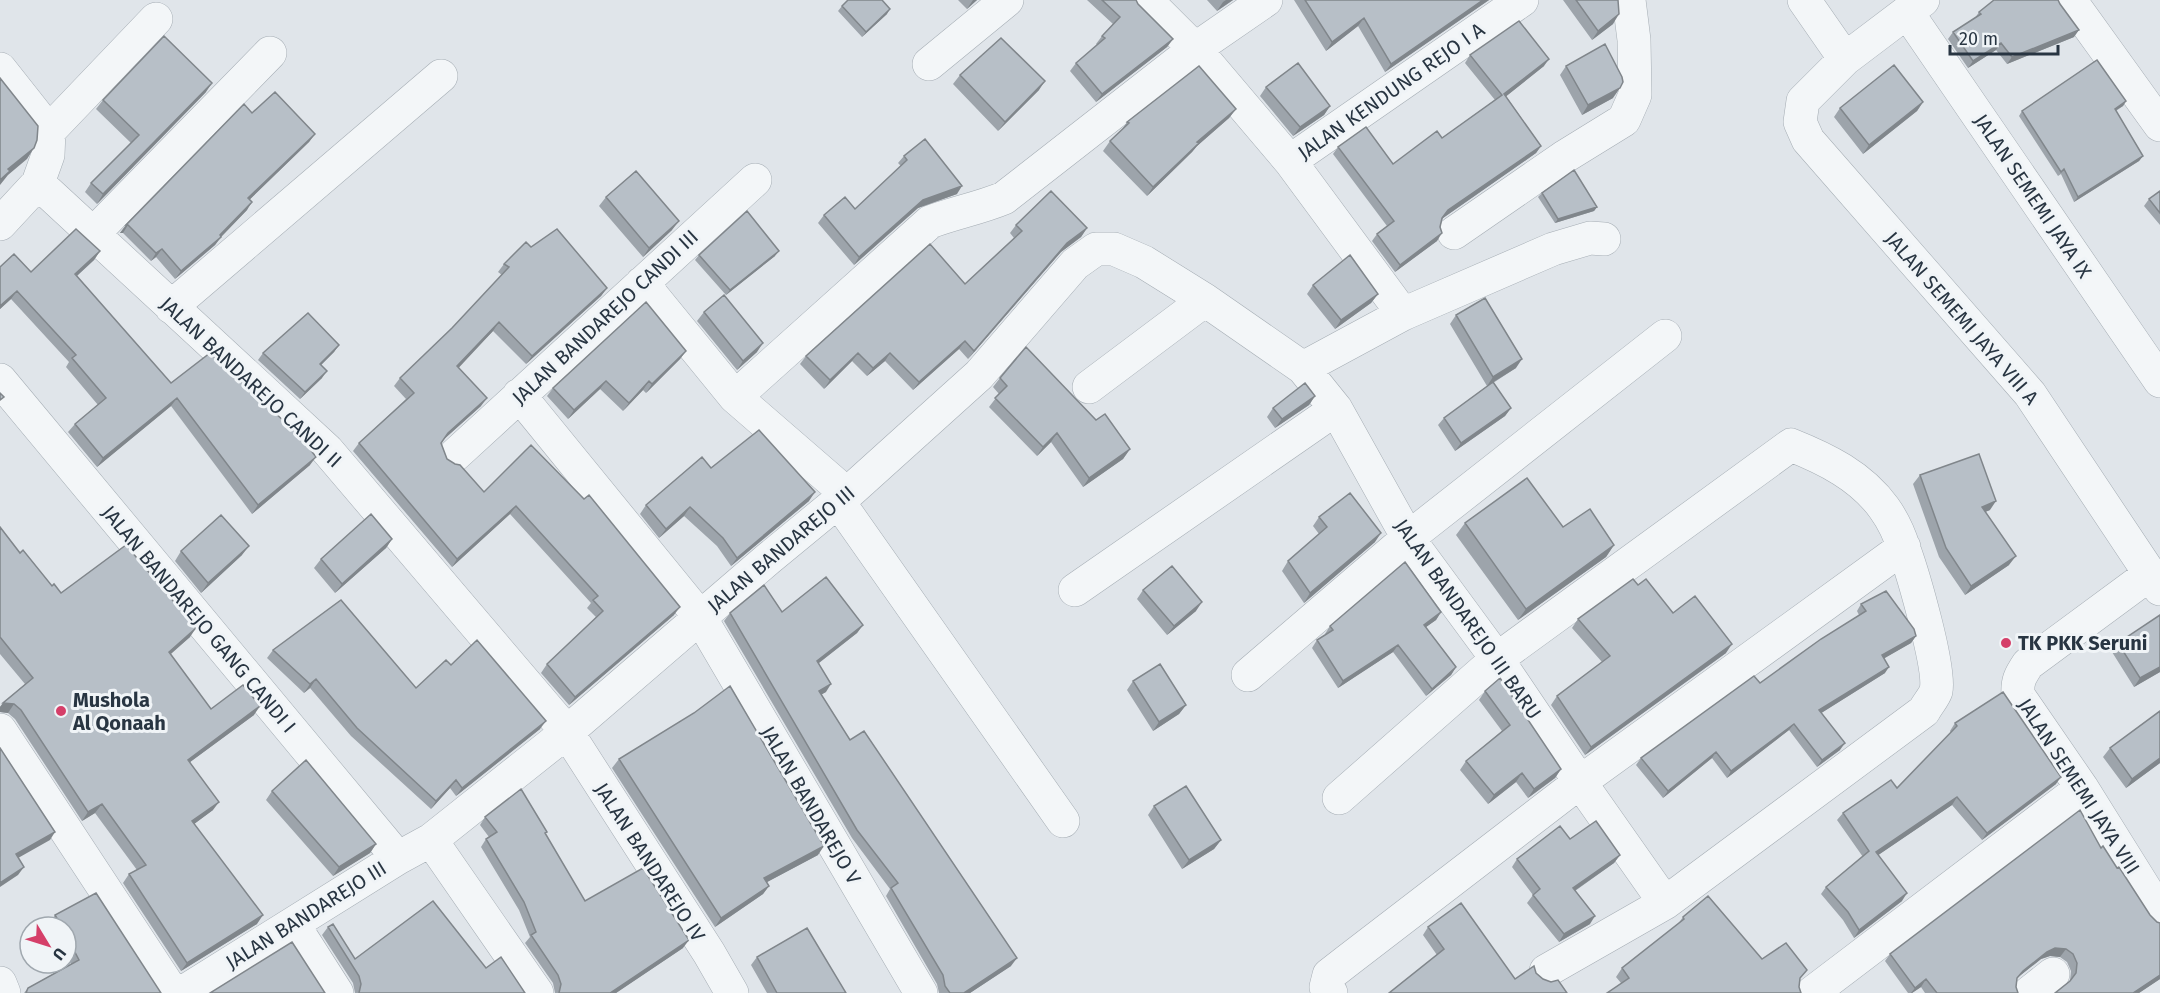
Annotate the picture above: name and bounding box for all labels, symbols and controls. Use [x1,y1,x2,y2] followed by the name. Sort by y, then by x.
[1293,17,1489,165] street label: JALAN KENDUNG REJO I A
[1950,18,2058,56] scale bar
[1959,28,1998,50] text: 20 m
[1969,109,2097,283] street label: JALAN SEMEMI JAYA IX
[507,225,703,409] street label: JALAN BANDAREJO CANDI III
[1880,227,2044,410] street label: JALAN SEMEMI JAYA VIII A
[155,292,347,472] street label: JALAN BANDAREJO CANDI II
[702,480,860,618] street label: JALAN BANDAREJO III
[97,501,301,737] street label: JALAN BANDAREJO GANG CANDI I
[1390,514,1546,724] street label: JALAN BANDAREJO III BARU
[2018,631,2147,655] place label: TK PKK Seruni
[1999,636,2013,650] marker: TK PKK Seruni
[72,688,166,735] place label: Mushola Al Qonaah
[2013,694,2145,878] street label: JALAN SEMEMI JAYA VIII
[54,704,68,718] marker: Mushola Al Qonaah
[756,722,866,888] street label: JALAN BANDAREJO V
[590,778,710,946] street label: JALAN BANDAREJO IV
[221,856,391,974] street label: JALAN BANDAREJO III
[18,915,78,975] north arrow
[49,944,70,964] text: U

